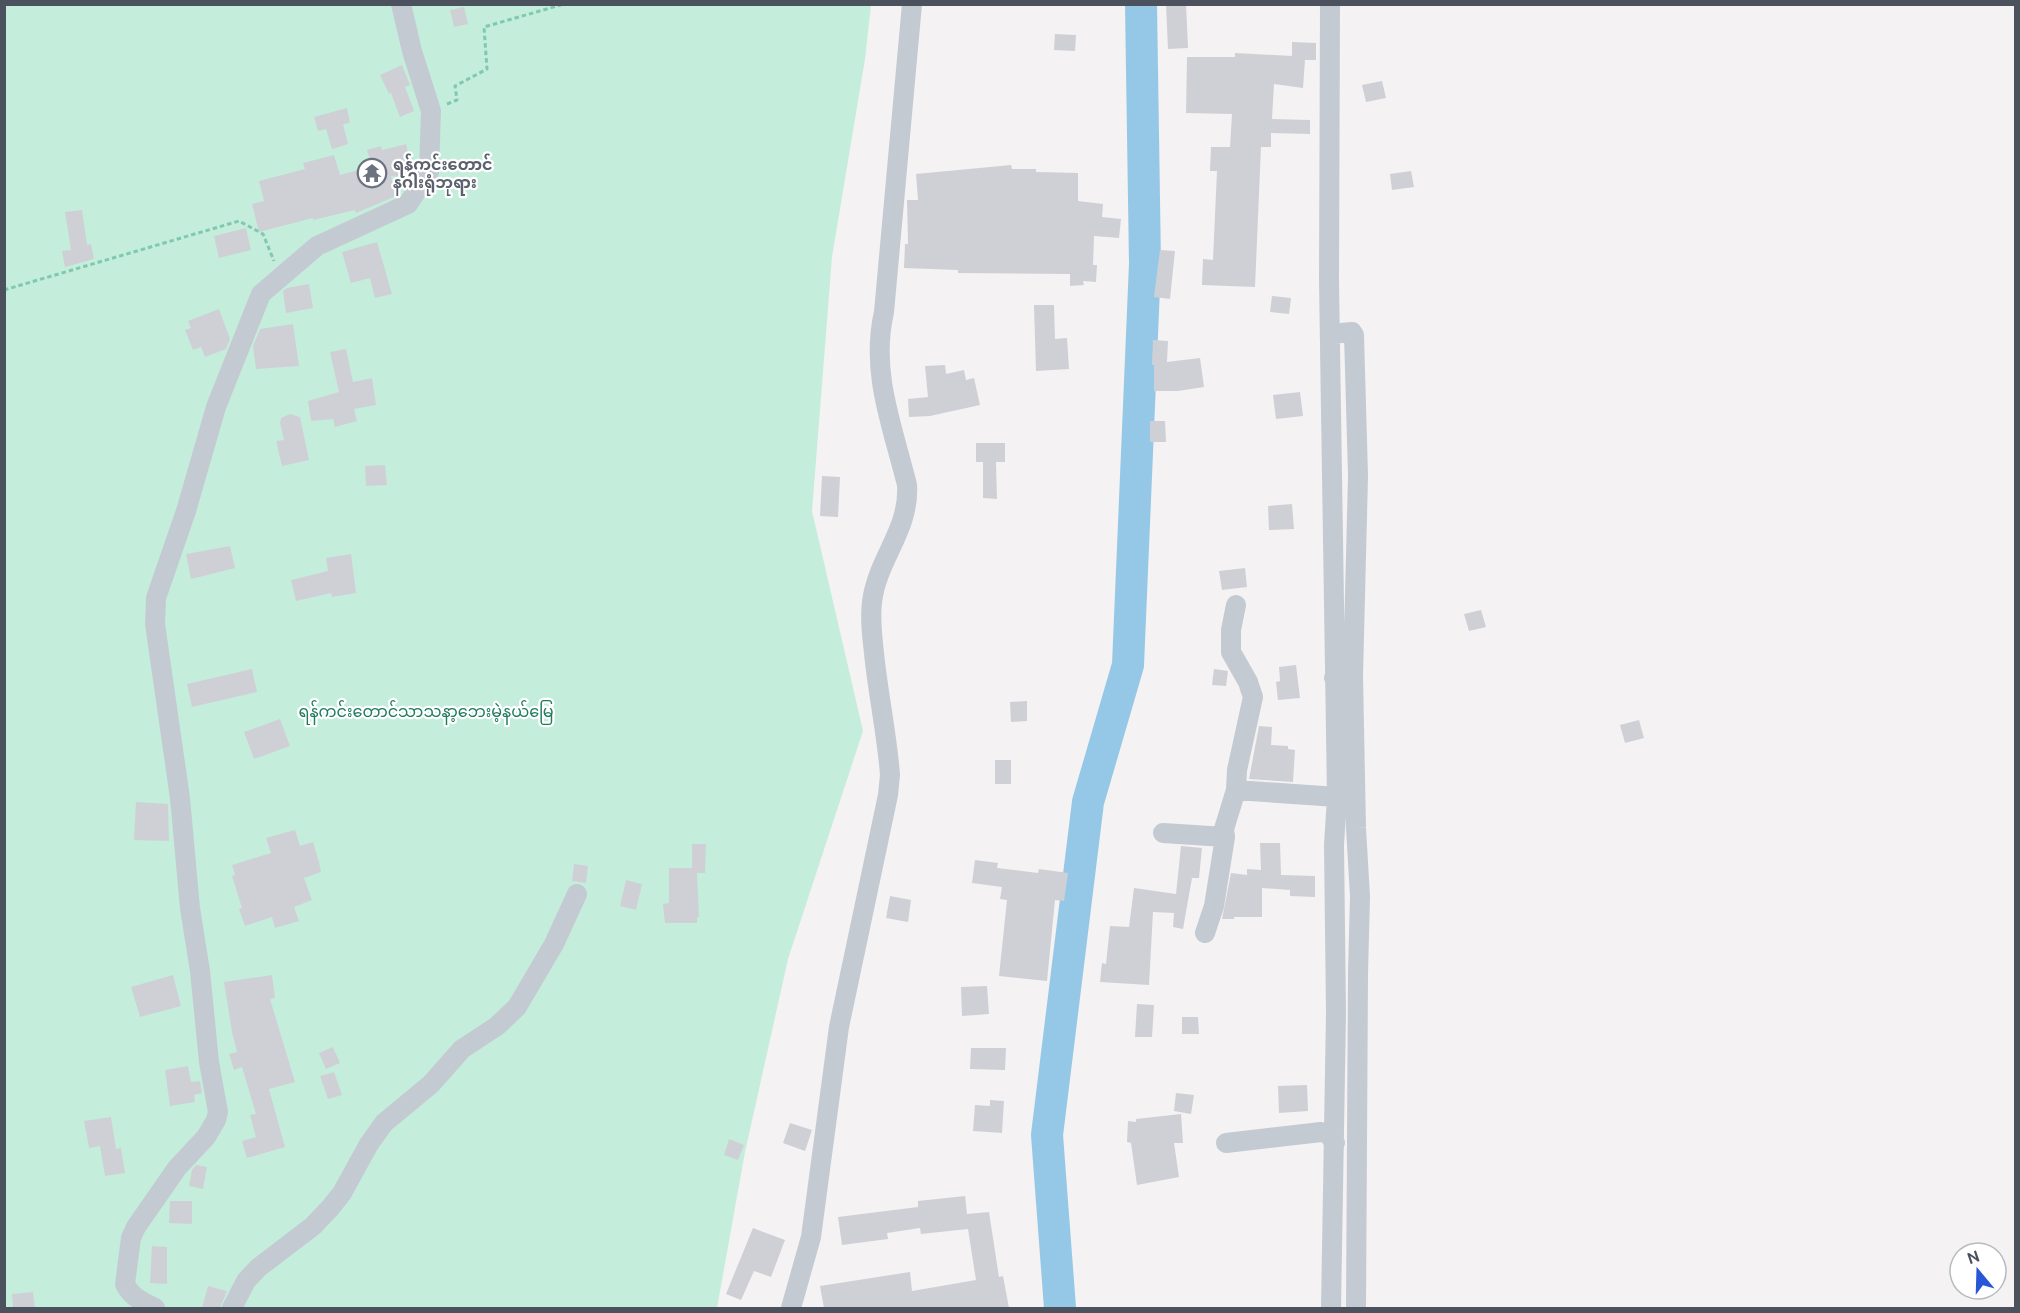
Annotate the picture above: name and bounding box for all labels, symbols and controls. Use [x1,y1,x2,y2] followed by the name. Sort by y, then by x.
[393,153,493,196] place label: ရန်ကင်းတောင် နဂါးရုံဘုရား
[356,157,388,189] temple icon: ရန်ကင်းတောင် နဂါးရုံဘုရား
[298,700,554,725] park label: ရန်ကင်းတောင်သာသနာ့ဘေးမဲ့နယ်မြေ
[1948,1241,2008,1301] north arrow
[1965,1246,1982,1267] text: N

